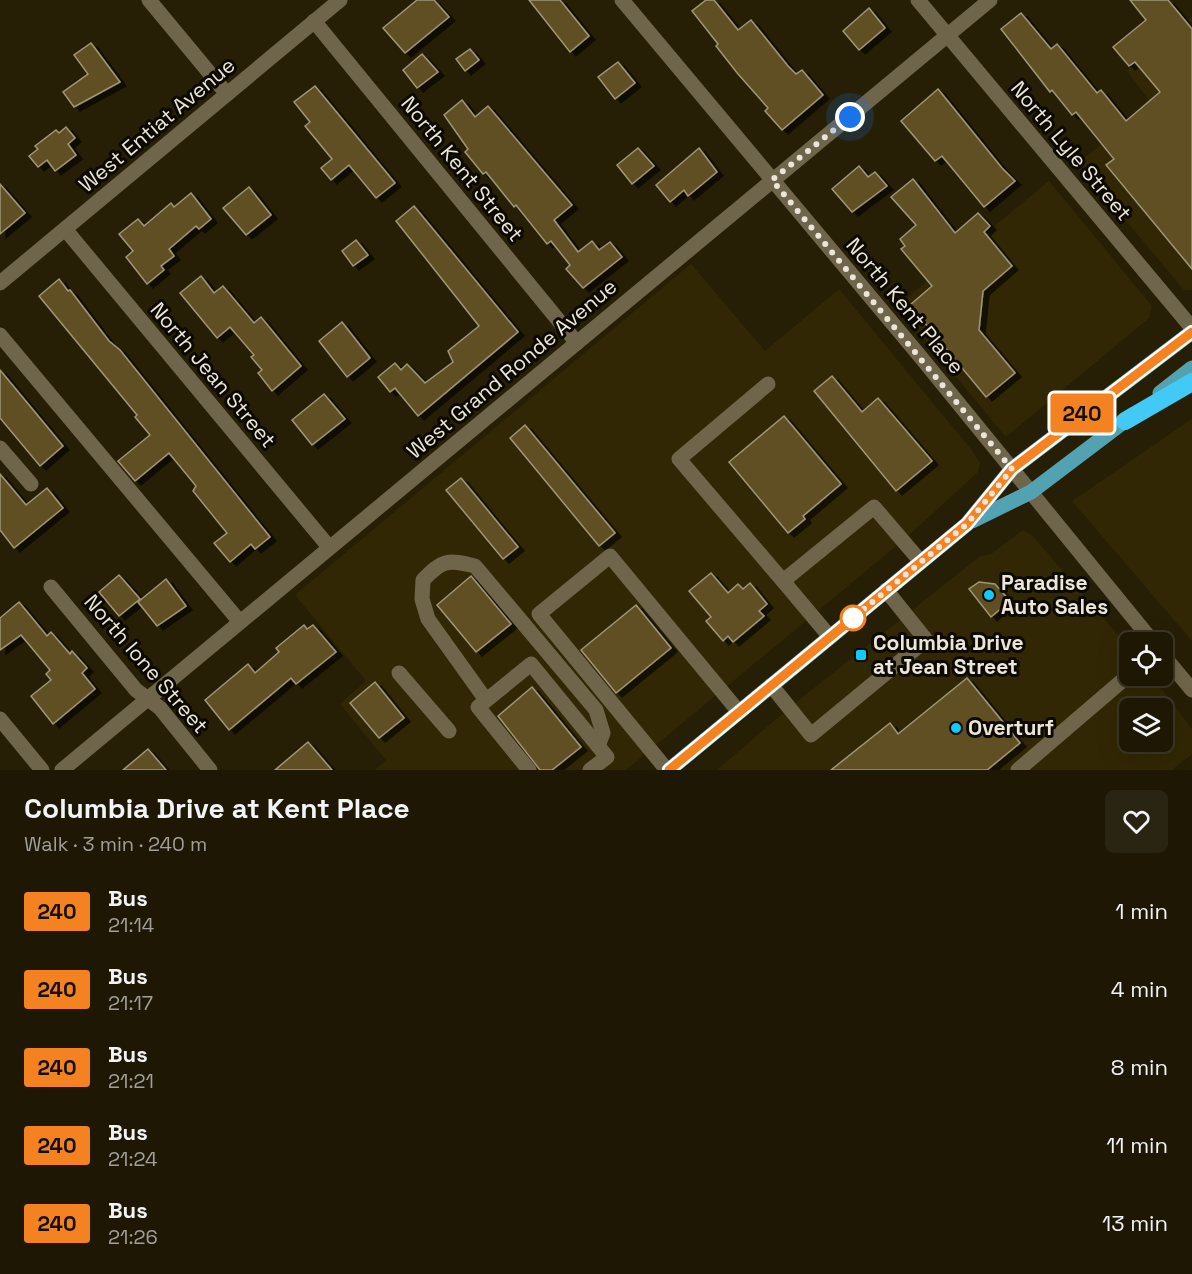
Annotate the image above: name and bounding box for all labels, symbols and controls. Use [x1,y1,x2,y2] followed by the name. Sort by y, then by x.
[73,51,240,198] street label: West Entiat Avenue
[1005,75,1138,226] street label: North Lyle Street
[395,90,529,247] street label: North Kent Street
[835,102,865,132] your location
[840,232,970,379] street label: North Kent Place
[401,273,622,464] street label: West Grand Ronde Avenue
[145,296,282,453] street label: North Jean Street
[1048,394,1116,432] line badge: 240
[1062,400,1102,427] text: 240
[1001,569,1108,620] place label: Paradise Auto Sales
[79,588,214,739] street label: North Ione Street
[982,588,996,602] marker: Paradise Auto Sales
[840,605,866,631] unlabelled marker
[873,629,1024,680] place label: Columbia Drive at Jean Street
[1119,632,1173,752] map controls
[1119,632,1173,686] button: locate
[854,648,868,662] marker: Columbia Drive at Jean Street
[1119,698,1173,752] button: layers
[968,714,1054,741] place label: Overturf
[949,721,963,735] marker: Overturf
[24,790,410,826] text: Columbia Drive at Kent Place
[1105,790,1168,853] button: heart
[24,831,207,857] text: Walk · 3 min · 240 m
[108,884,148,912] text: Bus
[1115,897,1168,925] text: 1 min
[37,898,77,925] text: 240
[108,912,154,938] text: 21:14
[108,962,148,990] text: Bus
[1111,975,1168,1003] text: 4 min
[37,976,77,1003] text: 240
[108,990,153,1016] text: 21:17
[108,1040,148,1068] text: Bus
[1111,1053,1168,1081] text: 8 min
[37,1054,77,1081] text: 240
[108,1068,154,1094] text: 21:21
[108,1118,148,1146] text: Bus
[1106,1131,1168,1159] text: 11 min
[37,1132,77,1159] text: 240
[108,1146,157,1172] text: 21:24
[108,1196,148,1224] text: Bus
[1102,1209,1168,1237] text: 13 min
[37,1210,77,1237] text: 240
[108,1224,158,1250] text: 21:26

